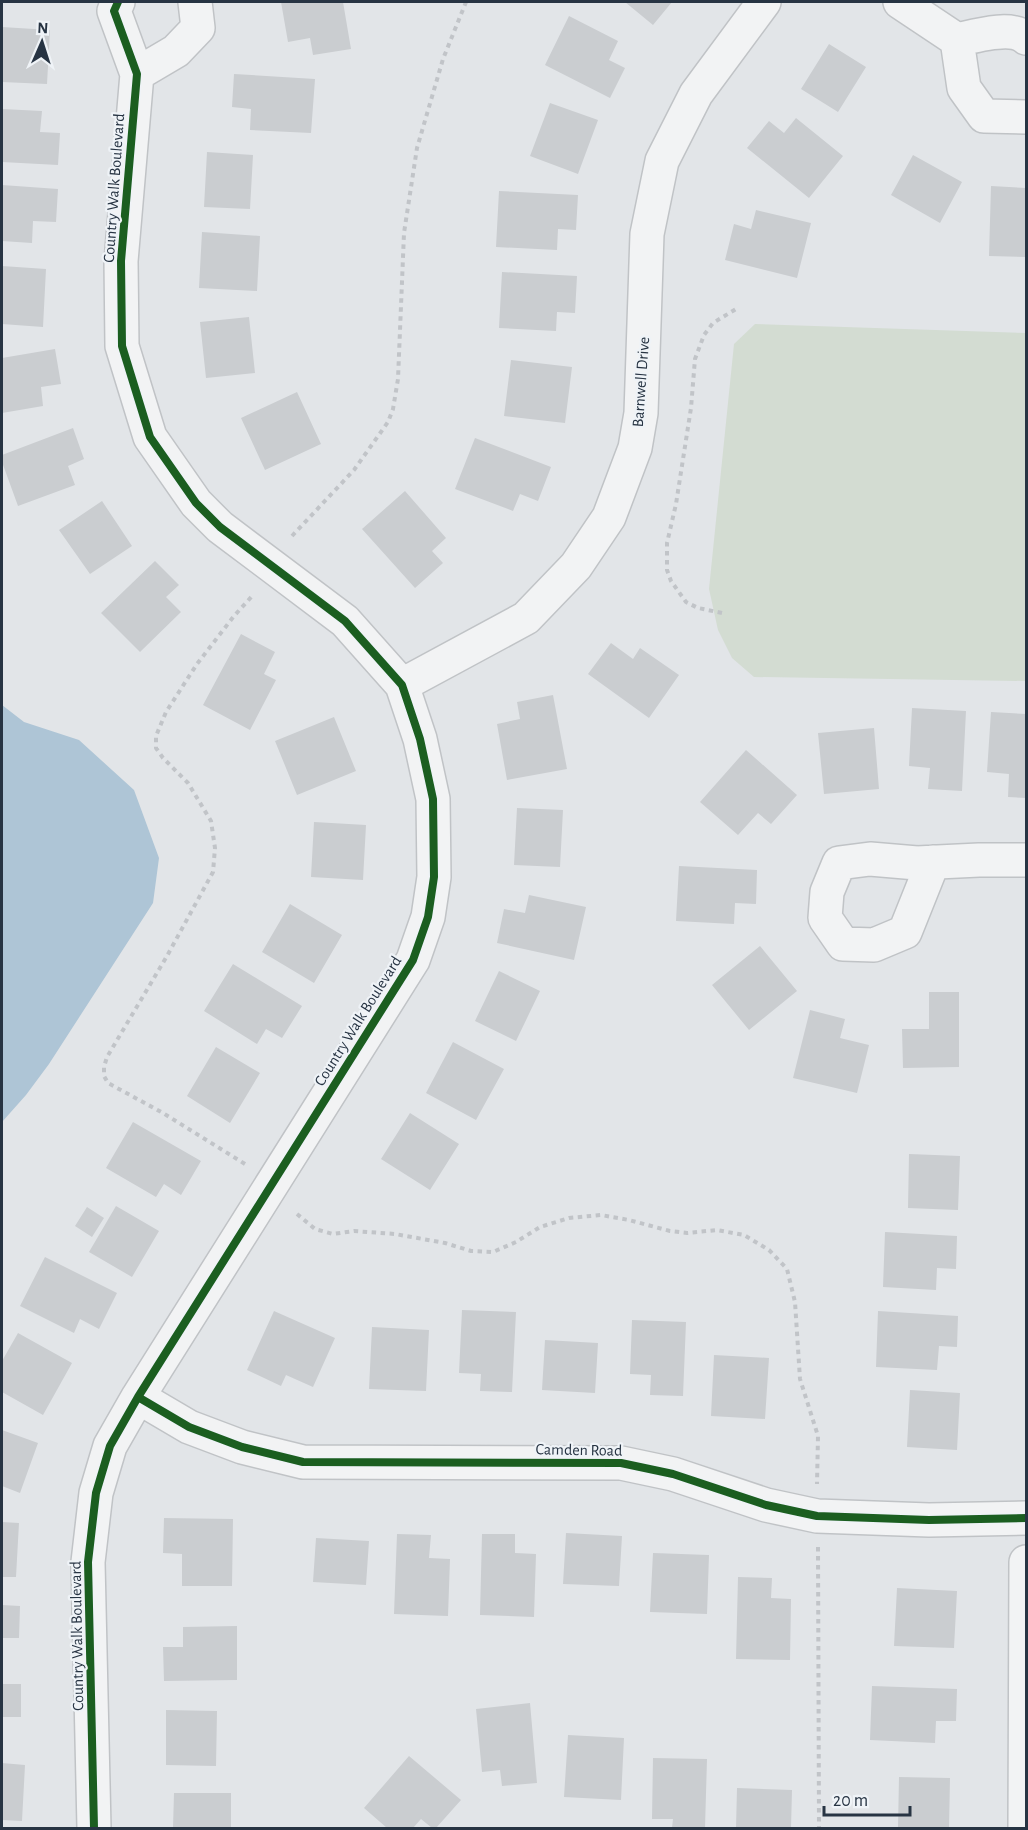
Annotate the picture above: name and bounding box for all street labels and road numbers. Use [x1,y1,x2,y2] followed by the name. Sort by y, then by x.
[101,113,128,263] street label: Country Walk Boulevard
[630,336,652,428] street label: Barnwell Drive
[312,953,405,1089] street label: Country Walk Boulevard
[535,1441,623,1459] street label: Camden Road
[68,1561,87,1711] street label: Country Walk Boulevard

